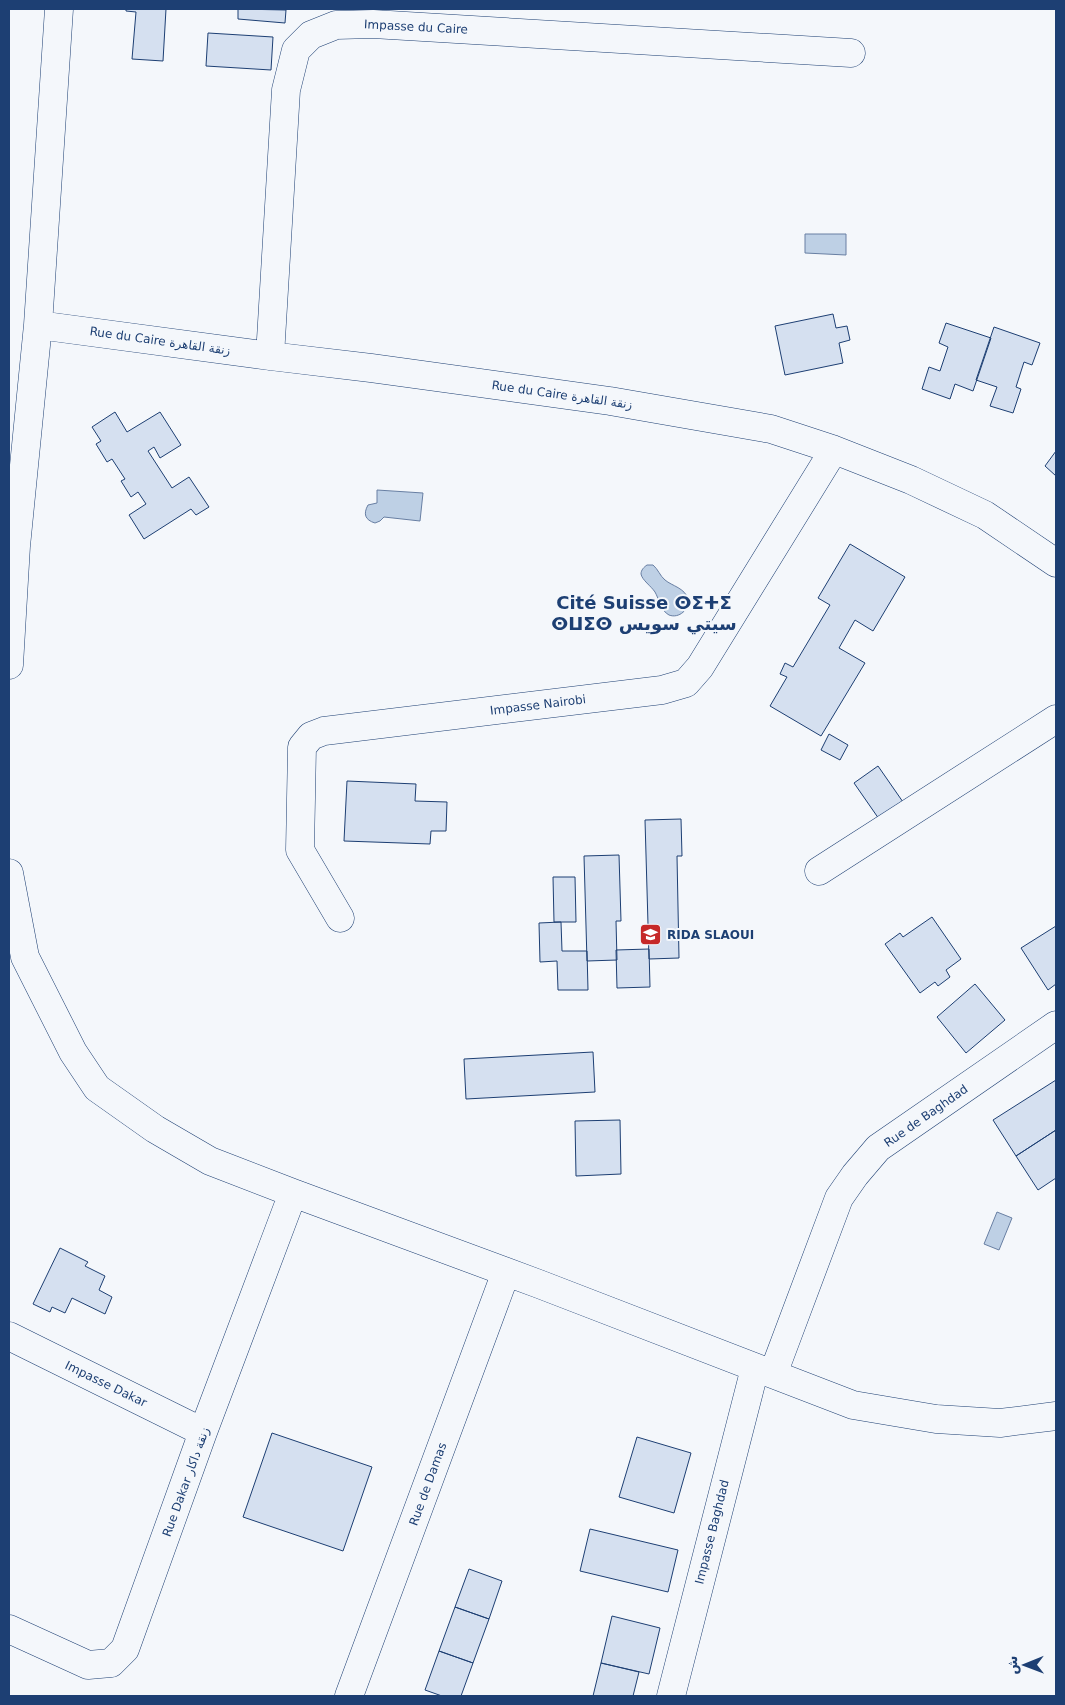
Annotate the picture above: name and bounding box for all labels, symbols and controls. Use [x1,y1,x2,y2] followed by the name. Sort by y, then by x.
[364,17,468,37] street label: Impasse du Caire
[89,324,231,359] street label: Rue du Caire زنقة القاهرة
[491,378,633,413] street label: Rue du Caire زنقة القاهرة
[551,592,737,635] district label: Cité Suisse ⵙⵉⵜⵉ ⵙⵡⵉⵙ سيتي سويس
[489,692,587,718] street label: Impasse Nairobi
[639,923,663,947] school or university icon: RIDA SLAOUI
[667,928,754,942] place label: RIDA SLAOUI
[882,1082,970,1150] street label: Rue de Baghdad
[63,1358,149,1410] street label: Impasse Dakar
[160,1425,213,1539] street label: Rue Dakar زنقة داكار
[406,1441,450,1527] street label: Rue de Damas
[692,1478,732,1586] street label: Impasse Baghdad
[1000,1640,1050,1690] north arrow
[1004,1655,1020,1675] text: ش

